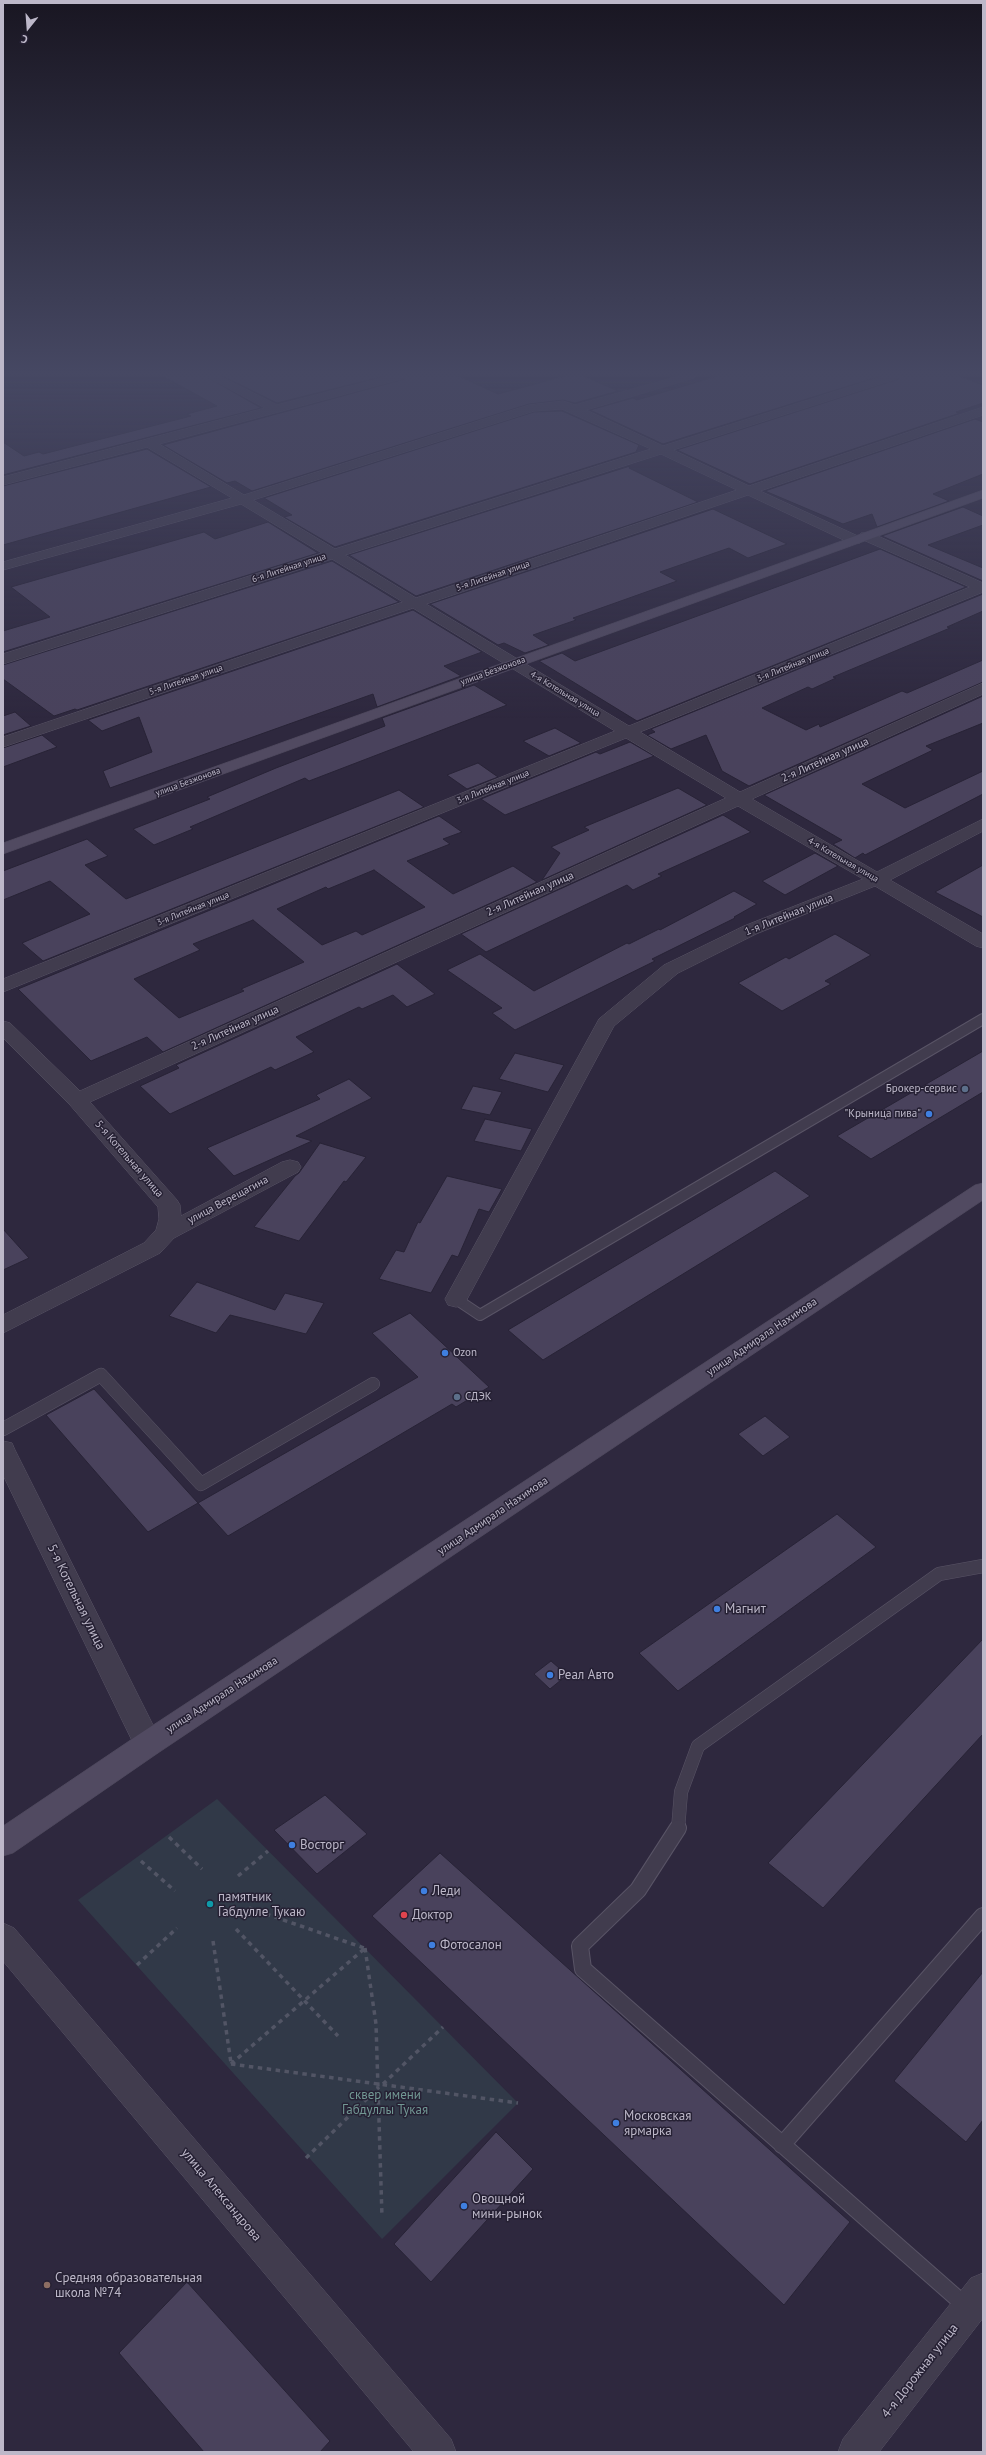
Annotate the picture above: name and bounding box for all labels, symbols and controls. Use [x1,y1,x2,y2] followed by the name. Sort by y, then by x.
[8,8,48,48] north arrow
[20,32,29,47] text: С
[251,551,327,585] street label: 6-я Литейная улица
[455,558,531,594] street label: 5-я Литейная улица
[755,646,831,684] street label: 3-я Литейная улица
[459,654,527,688] street label: улица Безжонова
[148,662,224,698] street label: 5-я Литейная улица
[528,669,602,719] street label: 4-я Котельная улица
[779,735,871,785] street label: 2-я Литейная улица
[154,765,222,799] street label: улица Безжонова
[455,768,531,806] street label: 3-я Литейная улица
[806,835,880,885] street label: 4-я Котельная улица
[484,869,576,919] street label: 2-я Литейная улица
[155,890,231,928] street label: 3-я Литейная улица
[743,891,835,939] street label: 1-я Литейная улица
[189,1003,281,1053] street label: 2-я Литейная улица
[886,1082,957,1096] place label: Брокер-сервис
[960,1084,970,1094] marker: Брокер-сервис
[845,1107,921,1121] place label: "Крыница пива"
[924,1109,934,1119] marker: "Крыница пива"
[92,1118,166,1200] street label: 5-я Котельная улица
[185,1173,271,1227] street label: улица Верещагина
[704,1295,820,1379] street label: улица Адмирала Нахимова
[453,1346,477,1360] place label: Ozon
[440,1348,450,1358] marker: Ozon
[465,1390,491,1404] place label: СДЭК
[452,1392,462,1402] marker: СДЭК
[435,1474,551,1558] street label: улица Адмирала Нахимова
[44,1542,108,1652] street label: 5-я Котельная улица
[725,1601,766,1617] place label: Магнит
[712,1604,722,1614] marker: Магнит
[164,1654,280,1736] street label: улица Адмирала Нахимова
[558,1667,614,1683] place label: Реал Авто
[545,1670,555,1680] marker: Реал Авто
[300,1837,344,1853] place label: Восторг
[287,1840,297,1850] marker: Восторг
[432,1883,461,1899] place label: Леди
[419,1886,429,1896] marker: Леди
[218,1889,305,1920] place label: памятник Габдулле Тукаю
[205,1899,215,1909] marker: памятник Габдулле Тукаю
[412,1907,453,1923] place label: Доктор
[399,1910,409,1920] marker: Доктор
[440,1937,502,1953] place label: Фотосалон
[427,1940,437,1950] marker: Фотосалон
[342,2087,428,2118] park label: сквер имени Габдуллы Тукая
[624,2108,691,2139] place label: Московская ярмарка
[611,2118,621,2128] marker: Московская ярмарка
[178,2145,264,2245] street label: улица Александрова
[472,2191,542,2222] place label: Овощной мини-рынок
[459,2201,469,2211] marker: Овощной мини-рынок
[55,2270,202,2301] place label: Средняя образовательная школа №74
[42,2280,52,2290] marker: Средняя образовательная школа №74
[878,2321,962,2421] street label: 4-я Дорожная улица

